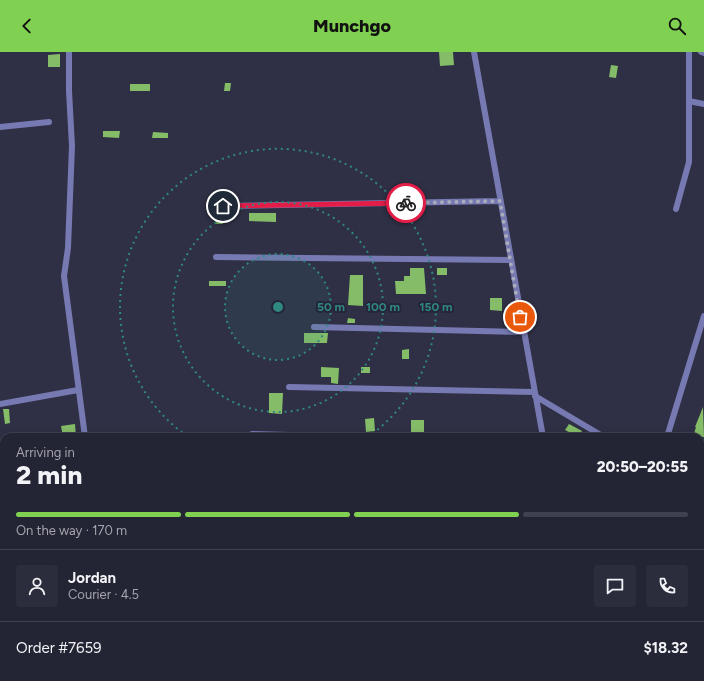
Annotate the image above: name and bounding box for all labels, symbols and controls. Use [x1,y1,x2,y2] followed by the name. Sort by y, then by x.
[16,15,38,37] icon: back
[313,15,391,37] text: Munchgo
[666,15,688,37] icon: search
[386,183,426,223] courier
[206,189,240,223] pin
[395,192,417,214] icon: bike
[212,195,234,217] icon: home
[271,300,285,314] centre of rings
[317,300,345,314] text: 50 m
[366,300,400,314] text: 100 m
[419,300,453,314] text: 150 m
[503,300,537,334] pin
[509,306,531,328] icon: bag
[16,445,75,460] text: Arriving in
[597,458,688,476] text: 20:50–20:55
[16,459,82,491] text: 2 min
[16,523,127,538] text: On the way · 170 m
[16,565,58,607] button: person
[594,565,636,607] button: chat
[646,565,688,607] button: phone
[68,569,116,587] text: Jordan
[68,587,139,602] text: Courier · 4.5
[16,639,102,657] text: Order #7659
[643,639,688,657] text: $18.32

